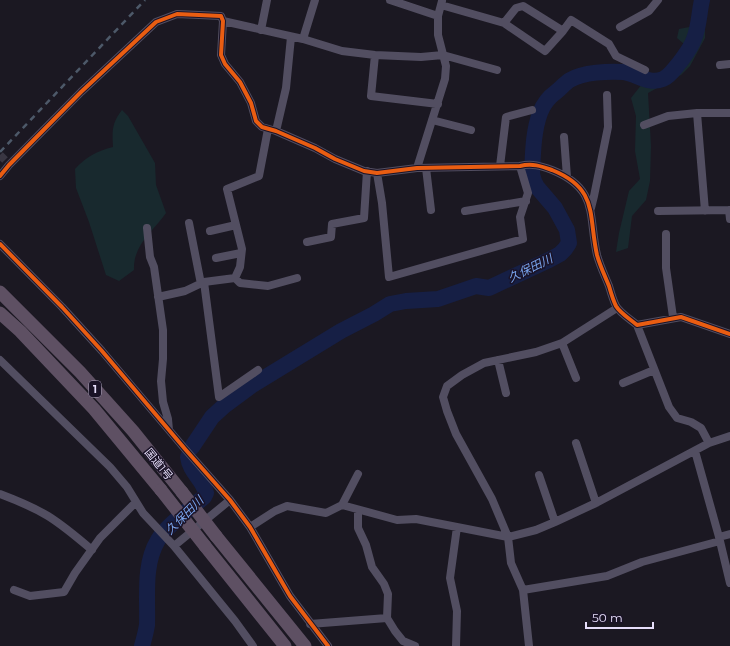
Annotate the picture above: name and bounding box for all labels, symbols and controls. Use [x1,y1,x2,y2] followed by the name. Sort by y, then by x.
[505,250,557,285] water label: 久保田川
[89,381,101,397] road number: 1
[142,445,176,483] street label: 国道1号
[162,491,208,537] water label: 久保田川
[586,604,653,630] scale bar
[592,610,623,625] text: 50 m

